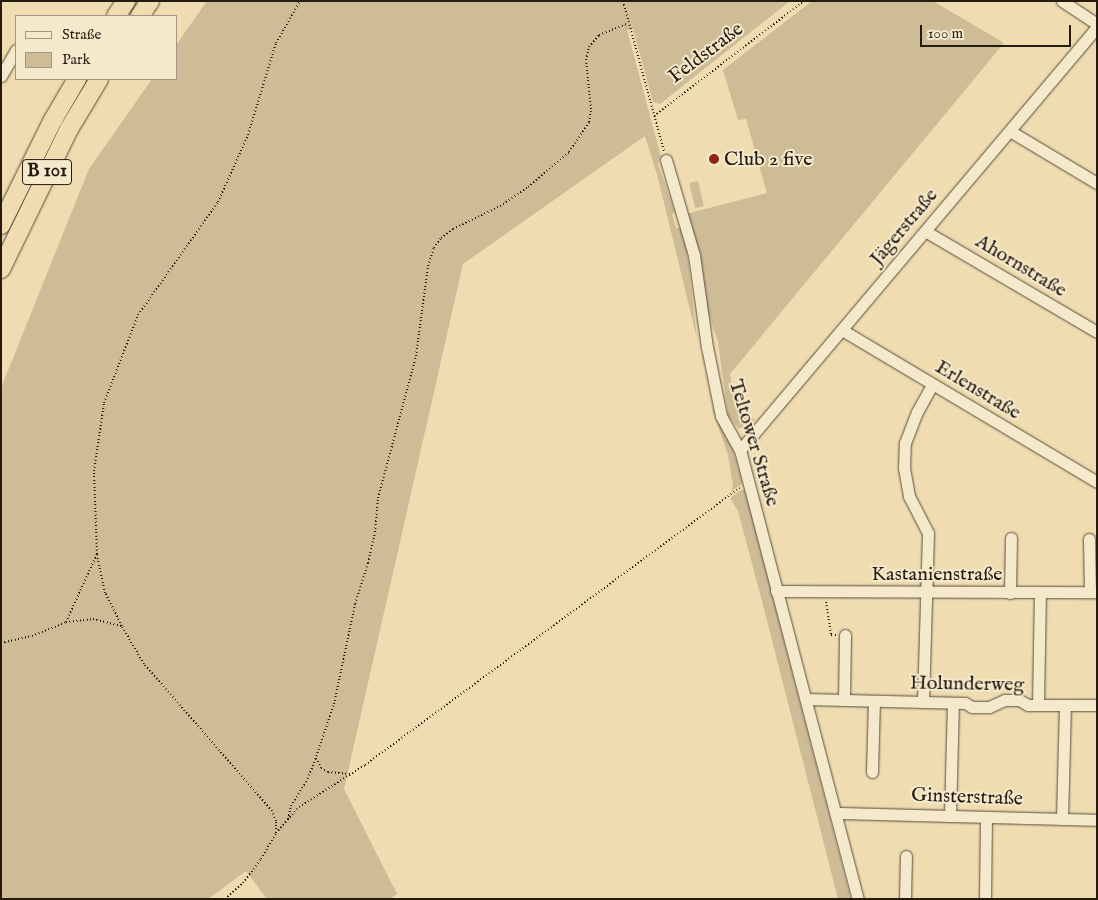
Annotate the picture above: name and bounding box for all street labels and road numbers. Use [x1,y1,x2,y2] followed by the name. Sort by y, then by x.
[664,17,748,89] street label: Feldstraße
[22,156,72,188] road number: B 101
[865,184,943,270] street label: Jägerstraße
[971,229,1071,303] street label: Ahornstraße
[931,355,1025,425] street label: Erlenstraße
[723,377,785,509] street label: Teltower Straße
[872,562,1002,586] street label: Kastanienstraße
[910,671,1024,697] street label: Holunderweg
[911,783,1023,811] street label: Ginsterstraße

